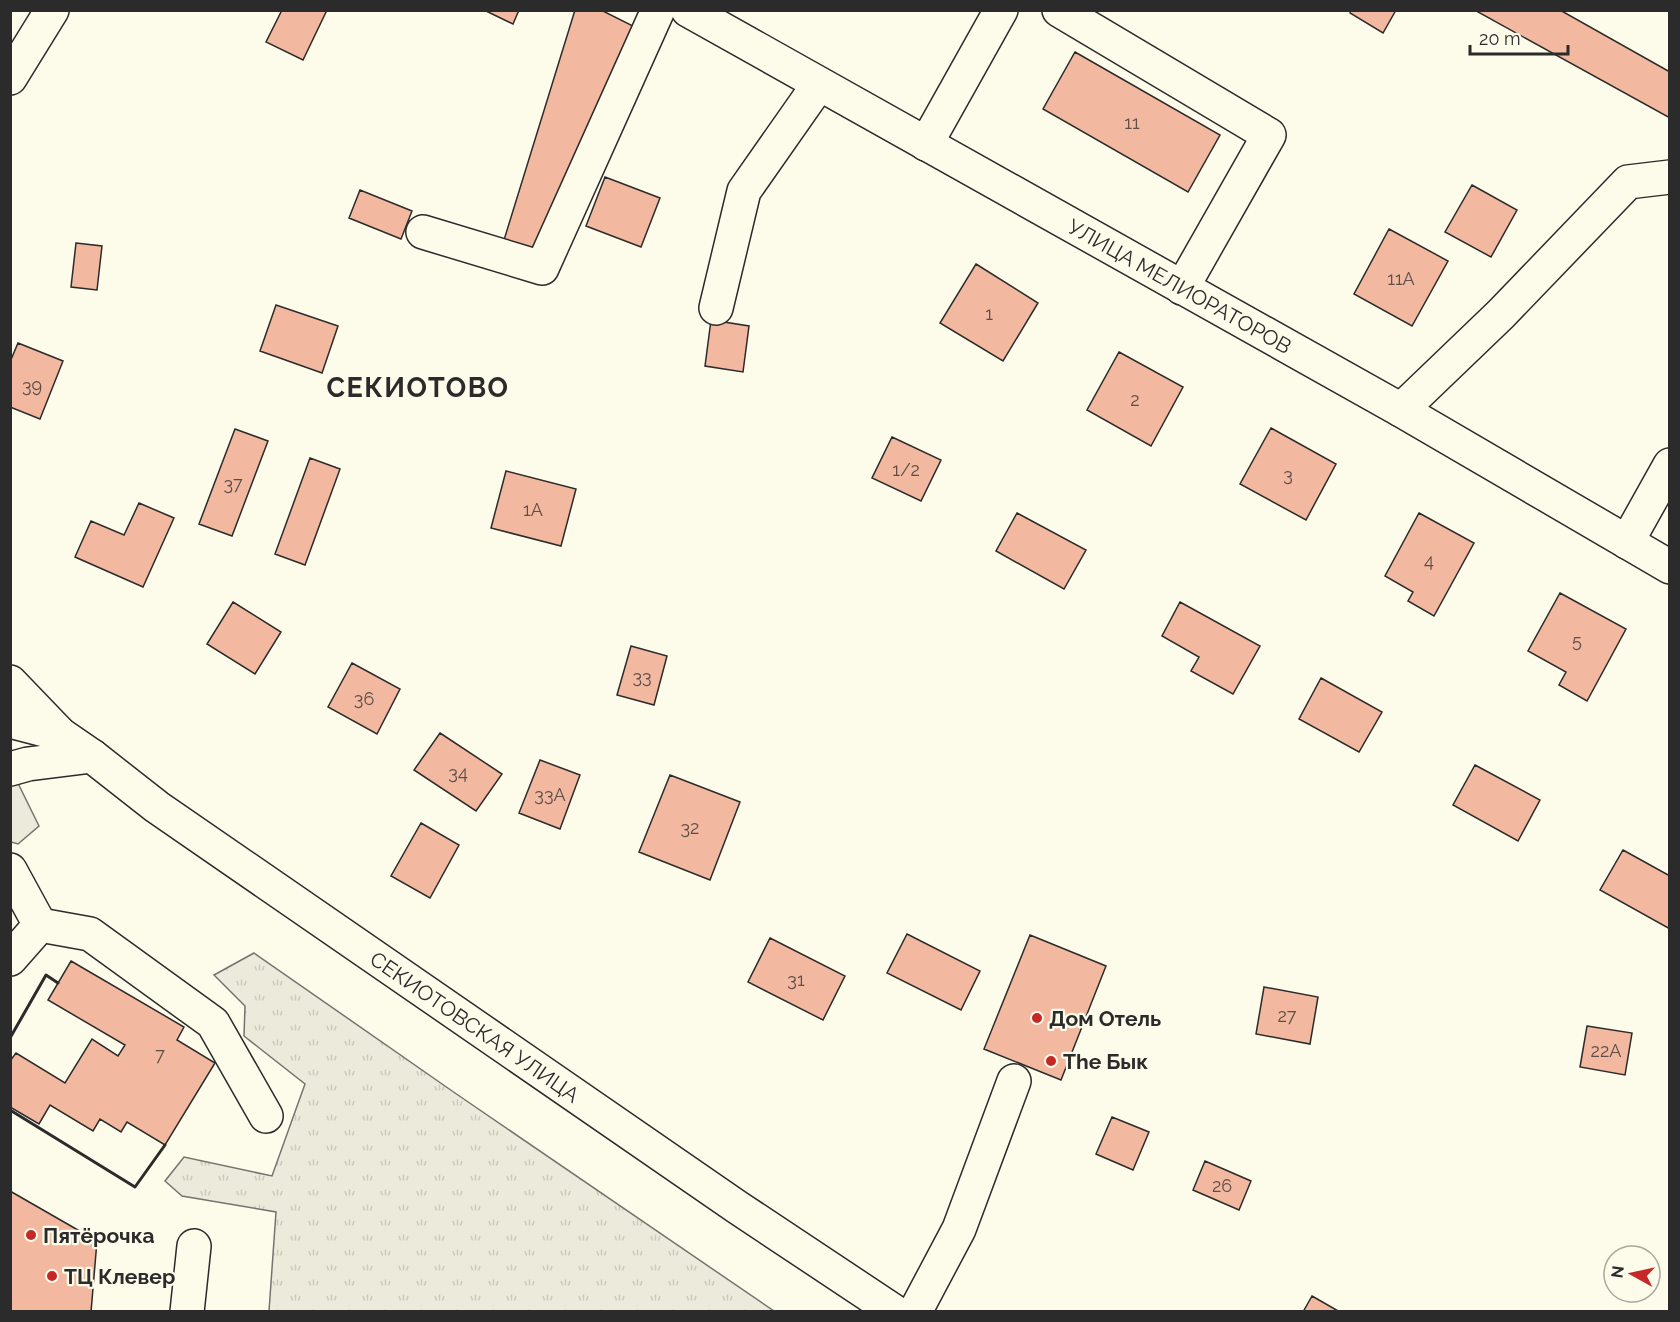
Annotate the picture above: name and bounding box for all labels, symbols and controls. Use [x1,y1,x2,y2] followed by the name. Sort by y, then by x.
[1470,18,1568,56] scale bar
[1479,28,1521,49] text: 20 m
[1124,112,1140,133] house number: 11
[1064,213,1296,359] street label: УЛИЦА МЕЛИОРАТОРОВ
[1387,268,1415,289] house number: 11А
[985,303,993,324] house number: 1
[327,372,509,403] district label: СЕКИОТОВО
[22,375,42,396] house number: 39
[1130,389,1140,410] house number: 2
[892,459,920,480] house number: 1/2
[1283,464,1293,485] house number: 3
[223,473,243,494] house number: 37
[523,499,543,520] house number: 1А
[1424,550,1434,571] house number: 4
[1572,630,1582,651] house number: 5
[632,666,652,687] house number: 33
[354,688,374,709] house number: 36
[448,762,468,783] house number: 34
[534,784,566,805] house number: 33А
[681,817,700,838] house number: 32
[366,946,584,1107] street label: СЕКИОТОВСКАЯ УЛИЦА
[787,969,805,990] house number: 31
[1277,1005,1297,1026] house number: 27
[1049,1006,1161,1031] place label: Дом Отель
[1030,1011,1044,1025] marker: Дом Отель
[1591,1040,1621,1061] house number: 22А
[155,1044,165,1065] house number: 7
[1063,1049,1148,1074] place label: The Бык
[1044,1054,1058,1068] marker: The Бык
[1212,1175,1232,1196] house number: 26
[43,1223,155,1248] place label: Пятёрочка
[24,1228,38,1242] marker: Пятёрочка
[1602,1244,1662,1304] north arrow
[64,1264,175,1289] place label: ТЦ Клевер
[1607,1265,1628,1279] text: N
[45,1269,59,1283] marker: ТЦ Клевер

